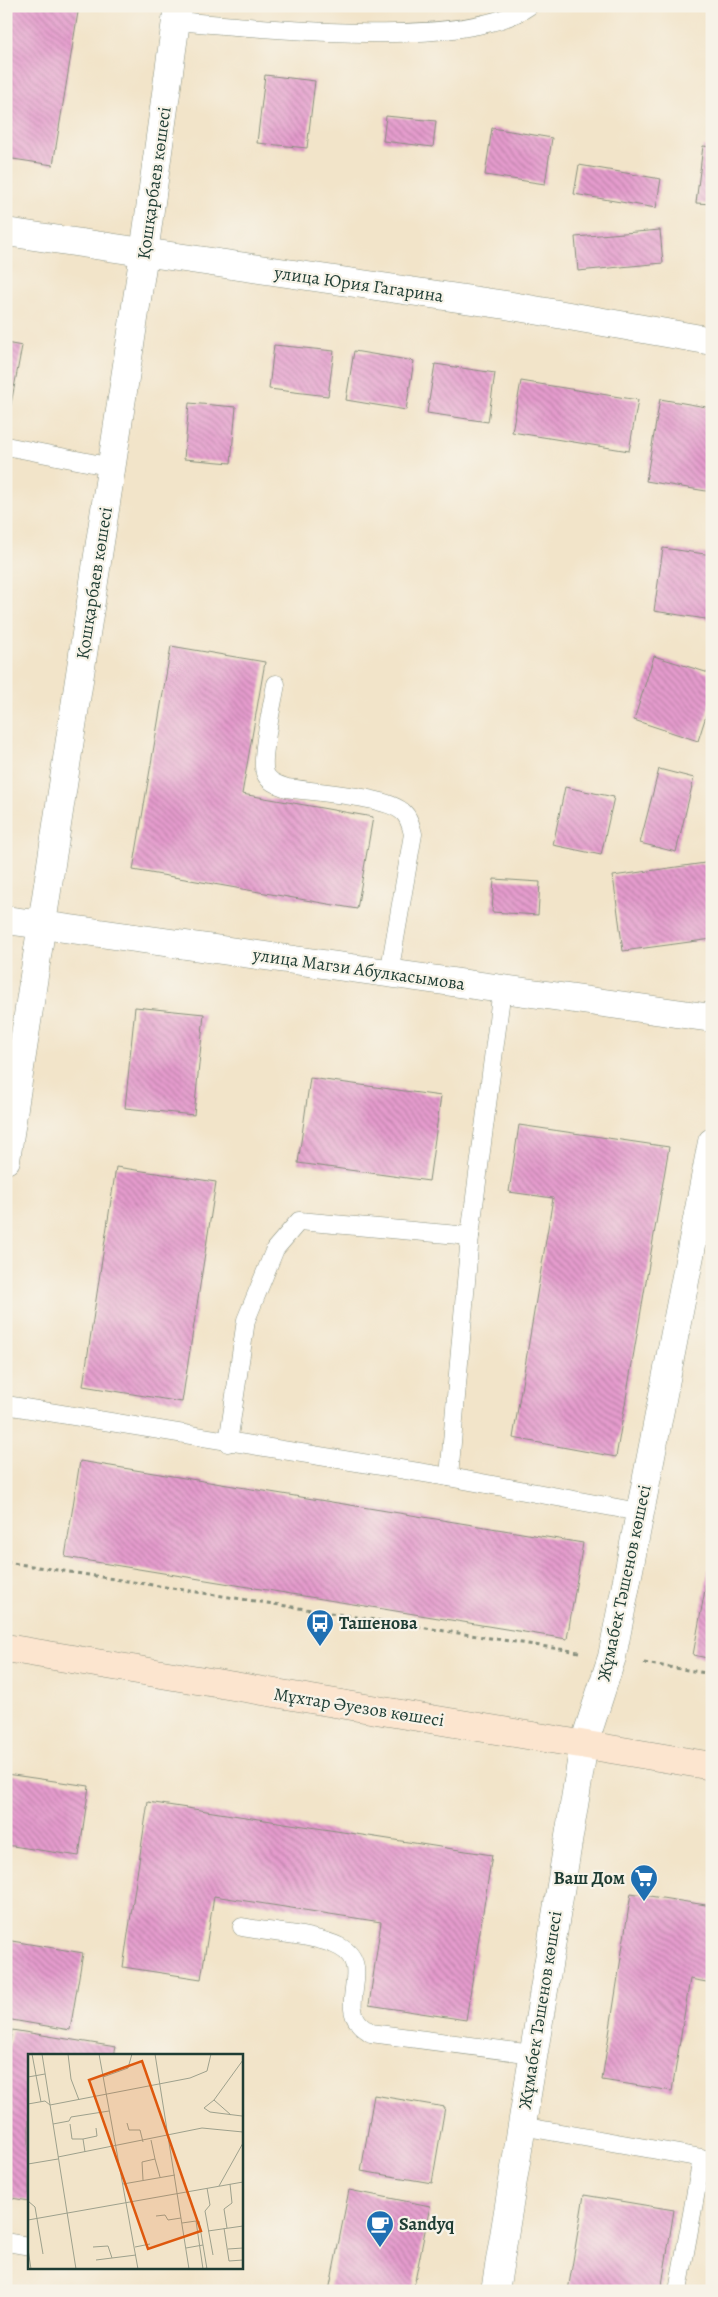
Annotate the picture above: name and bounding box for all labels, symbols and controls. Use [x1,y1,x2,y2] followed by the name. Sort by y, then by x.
[131,105,177,261] street label: Қошқарбаев көшесі
[272,260,446,308] street label: улица Юрия Гагарина
[70,505,118,661] street label: Қошқарбаев көшесі
[250,942,467,996] street label: улица Магзи Абулкасымова
[591,1482,657,1684] street label: Жұмабек Тәшенов көшесі
[305,1608,335,1647] bus stop icon: Ташенова
[339,1611,418,1635] place label: Ташенова
[272,1682,446,1732] street label: Мұхтар Әуезов көшесі
[629,1863,659,1902] supermarket icon: Ваш Дом
[554,1866,625,1890] place label: Ваш Дом
[512,1909,568,2111] street label: Жұмабек Тәшенов көшесі
[28,2054,242,2270] inset map
[365,2209,395,2248] cafe icon: Sandyq
[399,2212,455,2236] place label: Sandyq

